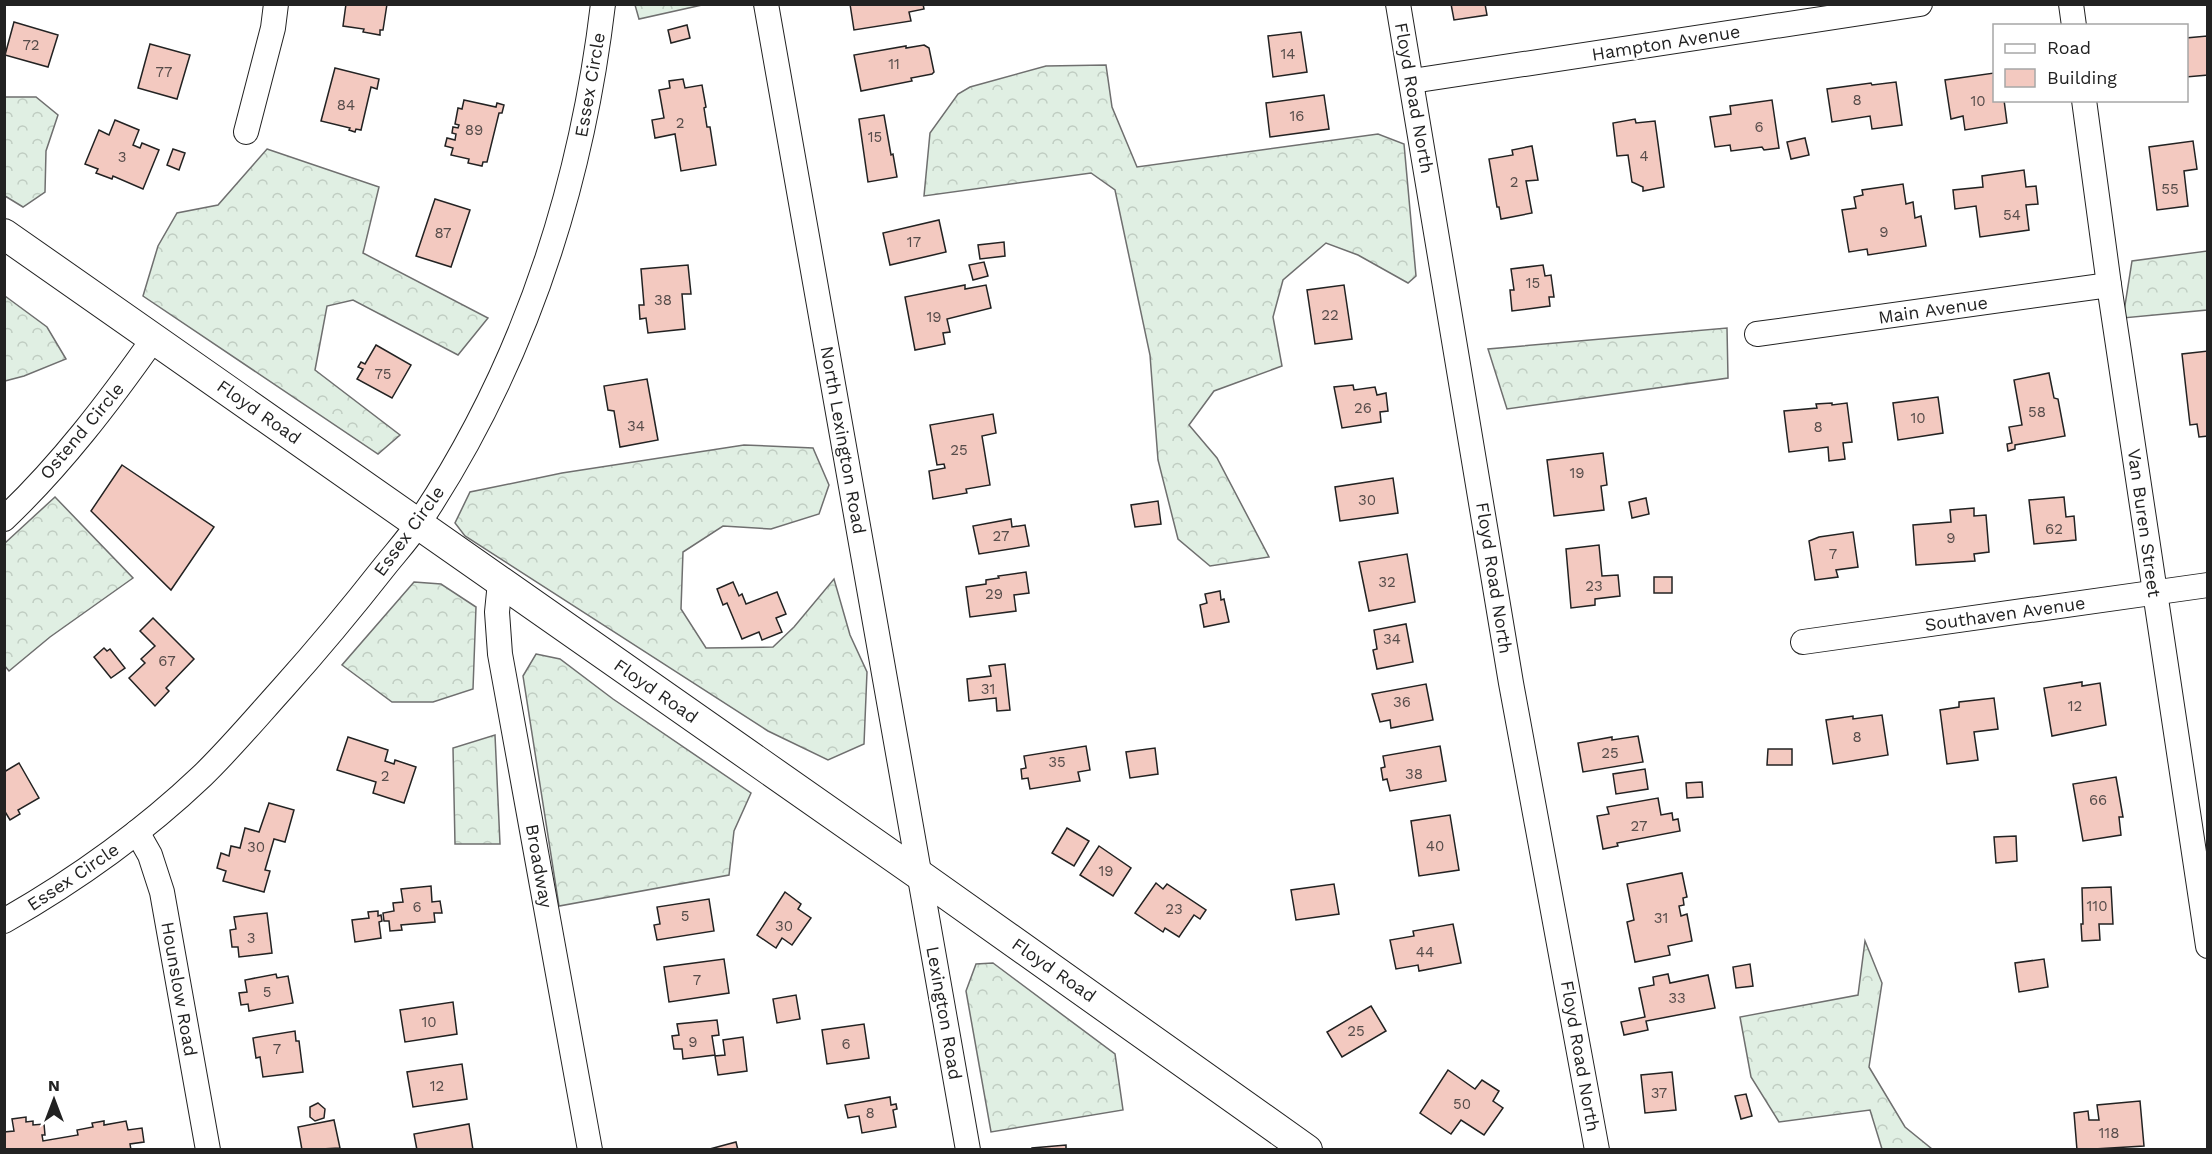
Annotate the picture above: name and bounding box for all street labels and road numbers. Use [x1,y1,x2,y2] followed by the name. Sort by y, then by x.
[1590,20,1742,65] street label: Hampton Avenue
[1391,21,1438,175] street label: Floyd Road North
[570,31,609,139] street label: Essex Circle
[1877,291,1989,328] street label: Main Avenue
[817,344,870,536] street label: North Lexington Road
[213,375,305,448] street label: Floyd Road
[35,378,128,483] street label: Ostend Circle
[2124,447,2165,599] street label: Van Buren Street
[369,482,448,580] street label: Essex Circle
[1472,501,1517,655] street label: Floyd Road North
[1923,592,2087,635] street label: Southaven Avenue
[610,654,702,727] street label: Floyd Road
[522,822,557,910] street label: Broadway
[23,838,123,915] street label: Essex Circle
[157,920,202,1058] street label: Hounslow Road
[1008,933,1100,1006] street label: Floyd Road
[922,945,967,1081] street label: Lexington Road
[1557,979,1604,1133] street label: Floyd Road North

